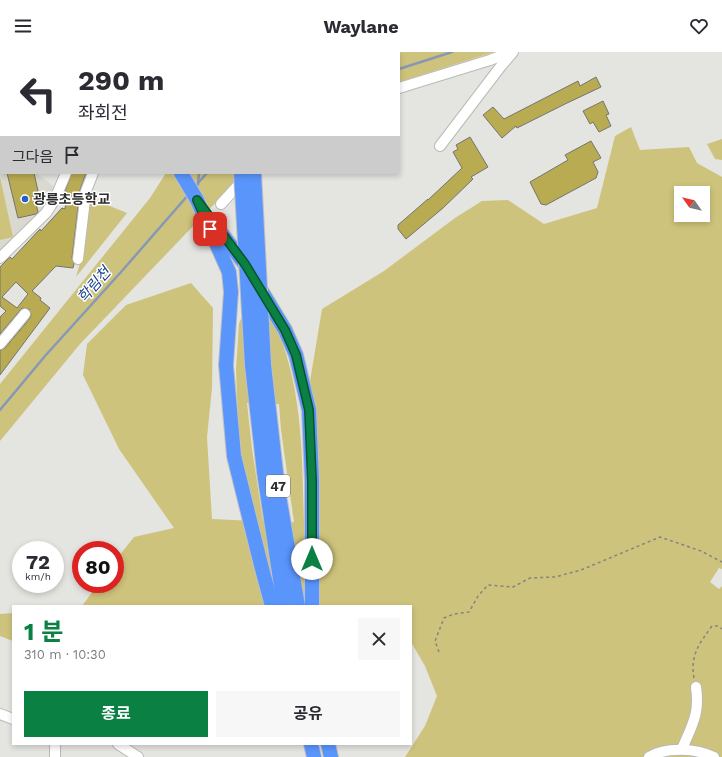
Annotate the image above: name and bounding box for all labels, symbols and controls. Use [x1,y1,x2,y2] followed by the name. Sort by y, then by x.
[12,15,34,37] icon: menu
[688,15,710,37] icon: heart
[323,16,399,37] text: Waylane
[78,64,164,97] text: 290 m
[12,68,64,120] icon: left
[78,102,128,123] text: 좌회전
[61,144,83,166] icon: arrive
[12,148,53,166] text: 그다음
[674,186,710,222] north arrow
[674,186,710,222] map controls
[33,191,110,207] place label: 광릉초등학교
[20,194,30,204] marker: 광릉초등학교
[193,212,227,246] pin
[199,218,221,240] icon: arrive
[74,262,116,307] water label: 학림천
[266,475,290,497] road number: 47
[291,538,333,580] position arrow
[72,541,124,593] speed limit sign: 80
[26,550,50,574] text: 72
[25,571,51,582] text: km/h
[24,618,63,646] text: 1 분
[358,618,400,660] button: close
[24,647,106,662] text: 310 m · 10:30
[24,691,208,737] button: 종료
[216,691,400,737] button: 공유

